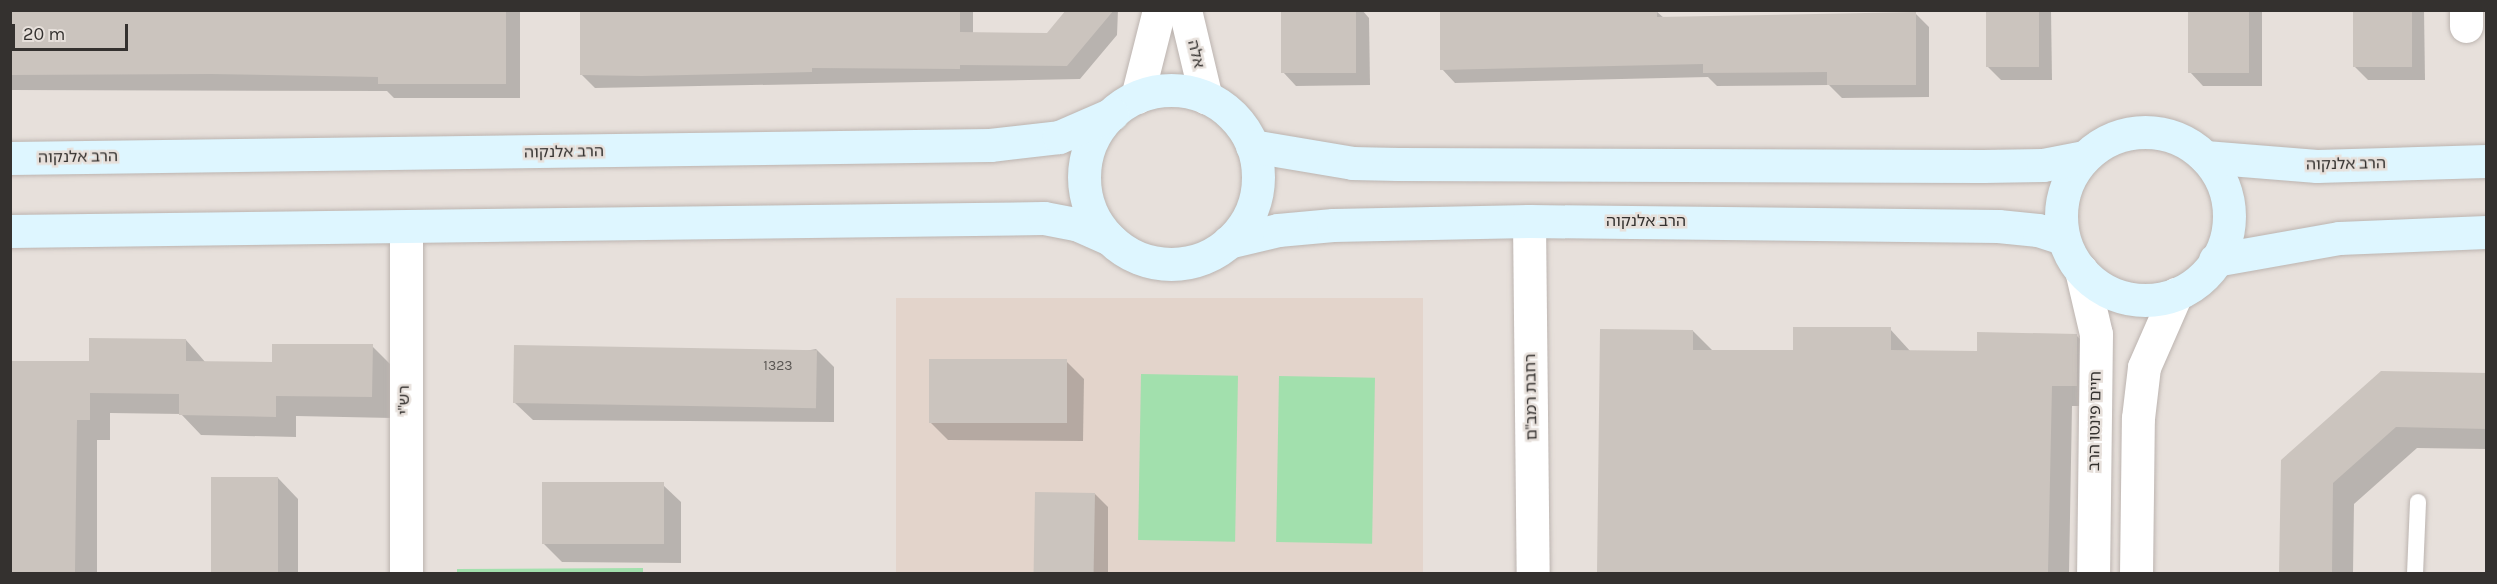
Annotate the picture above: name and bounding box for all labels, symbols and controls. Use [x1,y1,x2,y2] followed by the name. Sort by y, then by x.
[15,12,130,50] scale bar
[23,23,65,45] text: 20 m
[1183,38,1209,70] street label: אלה
[524,142,604,162] street label: הרב אלנקוה
[38,147,118,167] street label: הרב אלנקוה
[2306,154,2386,174] street label: הרב אלנקוה
[1606,211,1686,231] street label: הרב אלנקוה
[1521,354,1541,440] street label: רחבת רמב"ם
[763,358,793,374] house number: 1323
[2085,371,2105,471] street label: חיים פינטו הרב
[394,385,414,415] street label: רש"י

